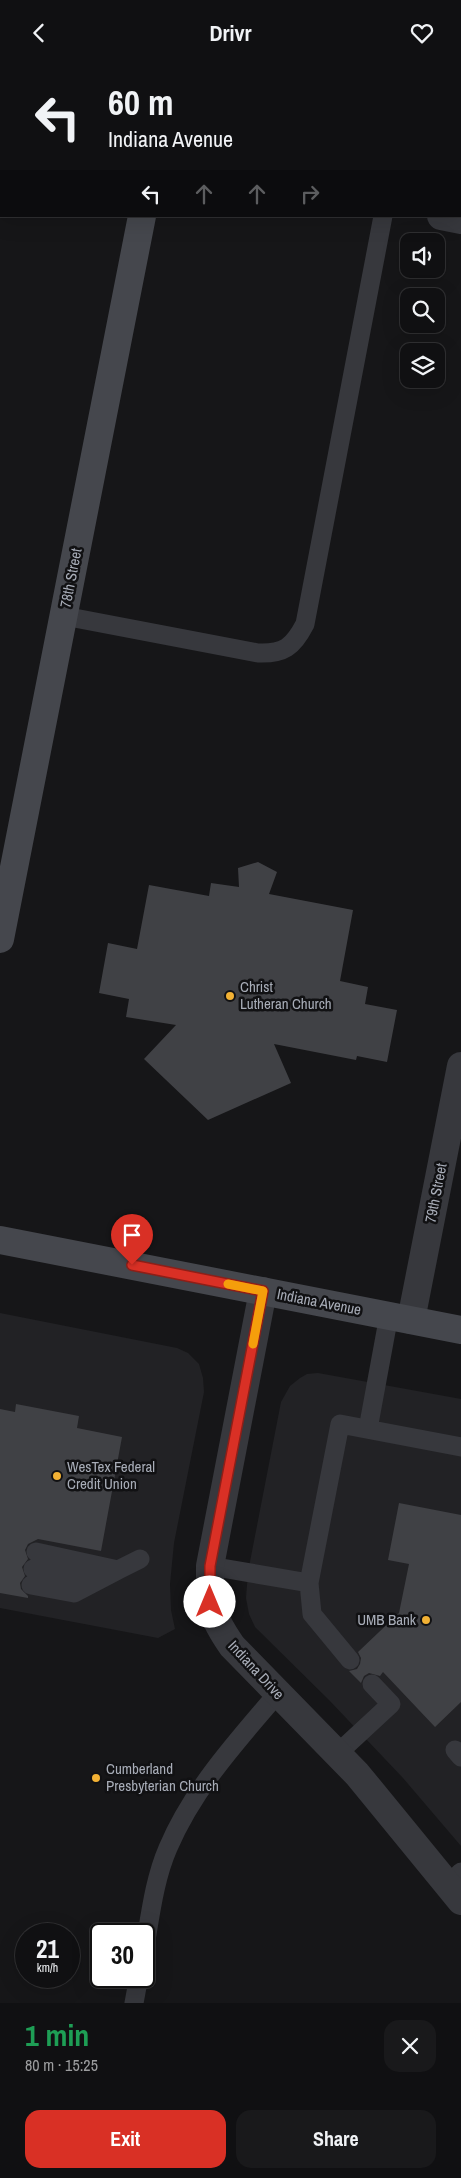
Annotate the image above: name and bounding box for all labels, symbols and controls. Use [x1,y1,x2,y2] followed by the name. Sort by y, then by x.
[209,18,252,48] text: Drivr
[25,19,53,47] icon: back
[408,19,436,47] icon: heart
[108,79,173,126] text: 60 m
[25,85,90,150] icon: left
[108,124,233,154] text: Indiana Avenue
[137,180,165,208] icon: left
[190,180,218,208] icon: ahead
[243,180,271,208] icon: ahead
[296,180,324,208] icon: right
[400,233,445,388] map controls
[400,233,445,278] button: sound
[400,288,445,333] button: search
[400,343,445,388] button: layers
[54,546,87,609] street label: 78th Street
[240,976,332,1014] place label: Christ Lutheran Church
[224,990,236,1002] marker: Christ Lutheran Church
[419,1161,452,1224] street label: 79th Street
[111,1214,153,1265] pin
[118,1221,146,1249] icon: arrive
[275,1283,363,1320] street label: Indiana Avenue
[67,1456,155,1494] place label: WesTex Federal Credit Union
[51,1470,63,1482] marker: WesTex Federal Credit Union
[183,1575,235,1627] position arrow
[357,1609,417,1630] place label: UMB Bank
[420,1614,432,1626] marker: UMB Bank
[224,1635,289,1704] street label: Indiana Drive
[106,1758,219,1796] place label: Cumberland Presbyterian Church
[90,1772,102,1784] marker: Cumberland Presbyterian Church
[90,1923,155,1988] speed limit sign: 30
[36,1932,59,1966] text: 21
[37,1960,58,1976] text: km/h
[25,2015,89,2055] text: 1 min
[384,2020,436,2072] button: close
[25,2054,98,2076] text: 80 m · 15:25
[25,2110,226,2168] button: Exit
[236,2110,436,2168] button: Share

